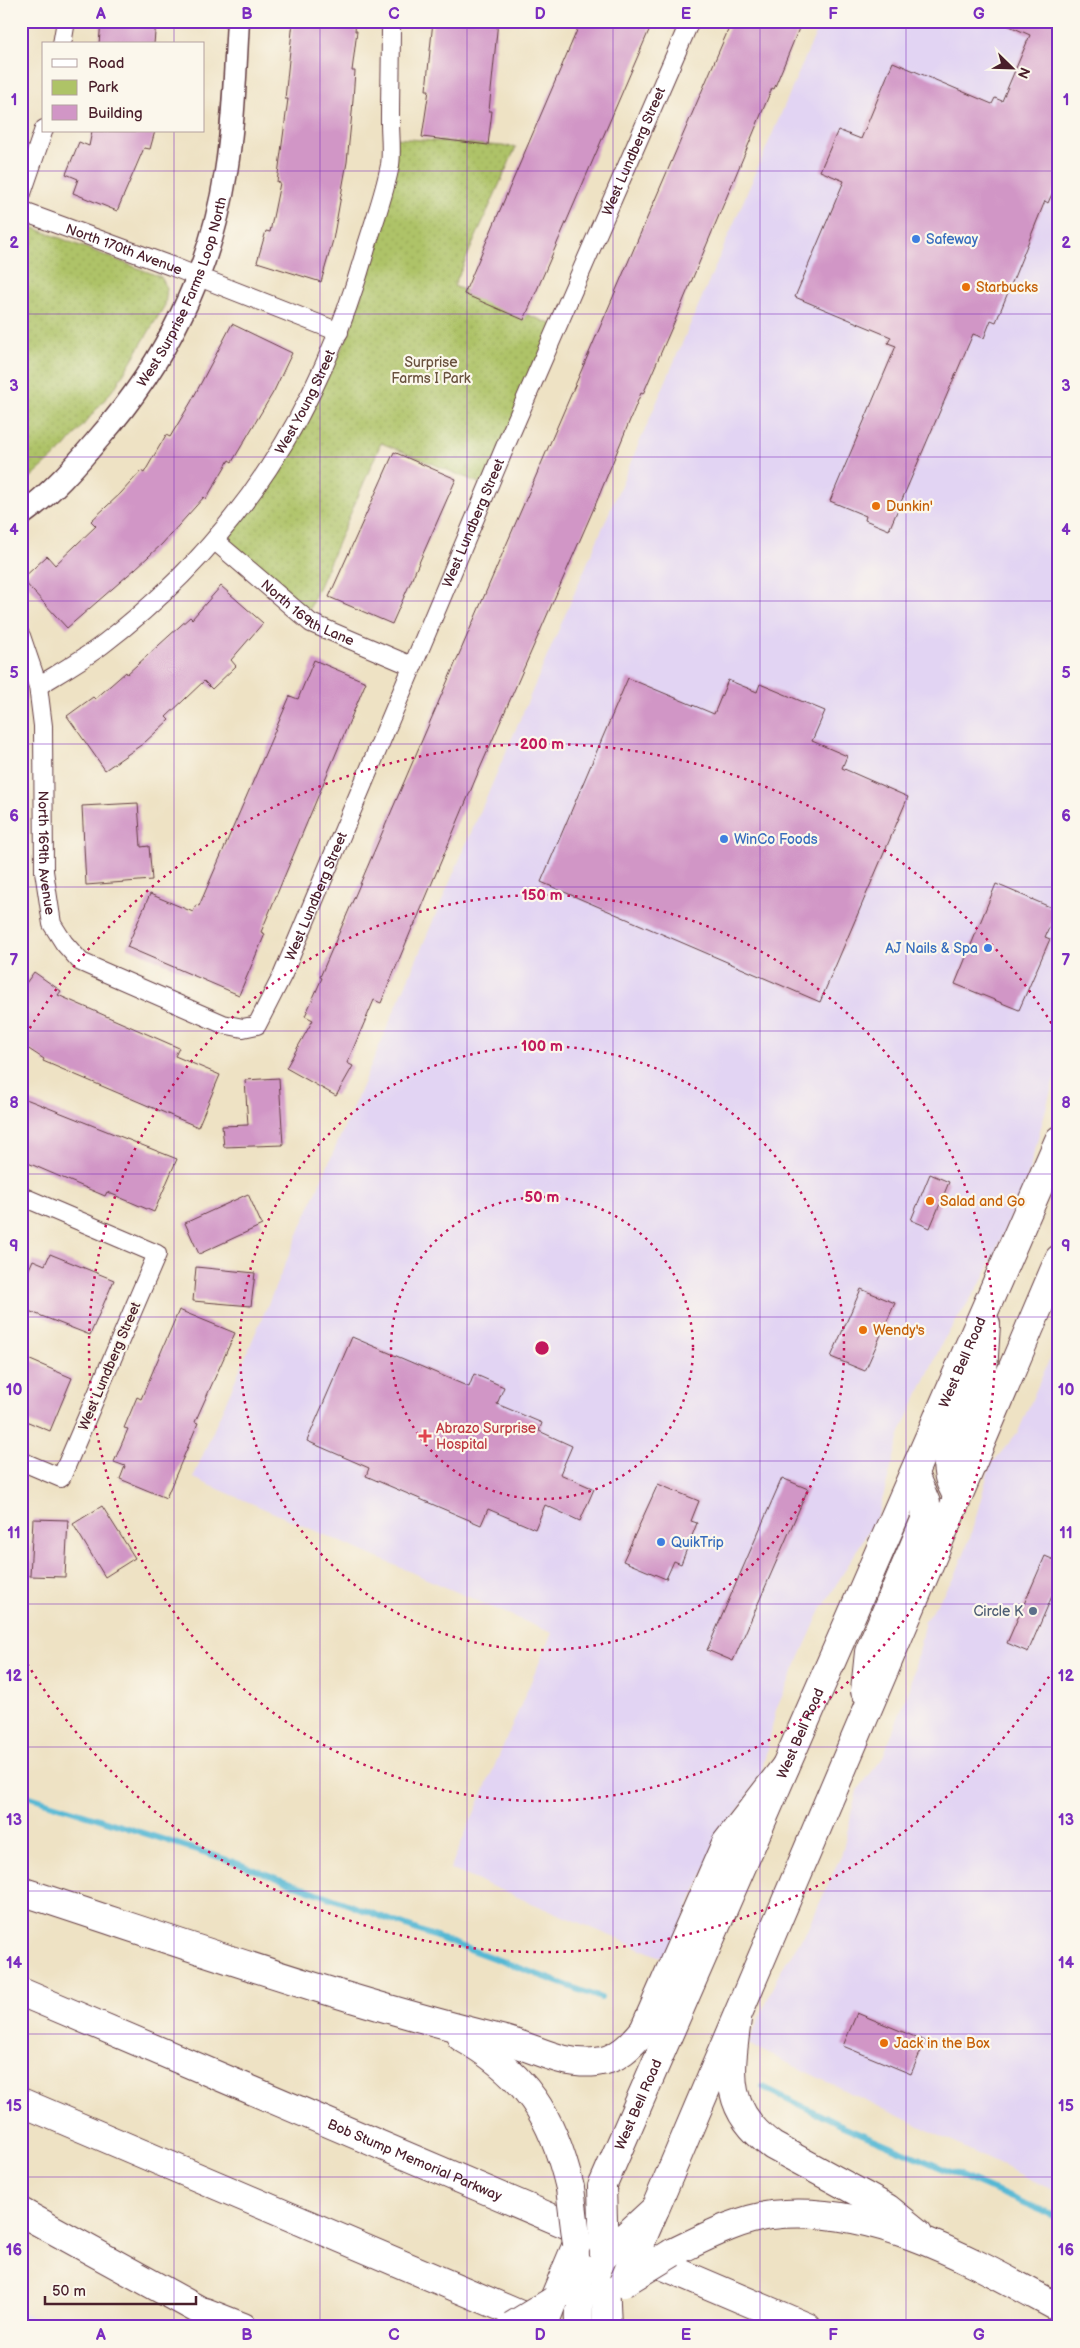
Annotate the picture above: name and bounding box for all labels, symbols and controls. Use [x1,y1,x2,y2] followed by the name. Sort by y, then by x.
[95,5,106,24] text: A
[241,5,253,24] text: B
[388,5,400,24] text: C
[534,5,546,24] text: D
[681,5,691,24] text: E
[828,5,838,24] text: F
[973,5,985,24] text: G
[42,42,205,132] legend
[988,42,1038,92] north arrow
[88,54,124,73] text: Road
[1014,65,1033,81] text: N
[88,78,119,97] text: Park
[599,84,670,218] street label: West Lundberg Street
[11,91,17,110] text: 1
[1063,91,1069,110] text: 1
[88,104,143,123] text: Building
[134,195,230,390] street label: West Surprise Farms Loop North
[63,220,185,279] street label: North 170th Avenue
[926,231,979,248] place label: Safeway
[910,233,922,245] marker: Safeway
[9,234,19,253] text: 2
[1061,234,1071,253] text: 2
[976,279,1038,296] place label: Starbucks
[960,281,972,293] marker: Starbucks
[271,347,339,457] street label: West Young Street
[391,354,471,387] park label: Surprise Farms I Park
[9,377,19,396] text: 3
[1061,377,1071,396] text: 3
[439,456,508,590] street label: West Lundberg Street
[886,498,933,515] place label: Dunkin'
[870,500,882,512] marker: Dunkin'
[9,521,19,540] text: 4
[1061,521,1071,540] text: 4
[257,576,357,649] street label: North 169th Lane
[9,664,19,683] text: 5
[1061,664,1071,683] text: 5
[520,735,564,754] text: 200 m
[34,791,58,916] street label: North 169th Avenue
[9,807,19,826] text: 6
[1061,807,1071,826] text: 6
[282,829,351,963] street label: West Lundberg Street
[734,831,818,848] place label: WinCo Foods
[718,833,730,845] marker: WinCo Foods
[521,886,563,905] text: 150 m
[885,940,978,957] place label: AJ Nails & Spa
[982,942,994,954] marker: AJ Nails & Spa
[10,951,19,970] text: 7
[1062,951,1071,970] text: 7
[521,1037,563,1056] text: 100 m
[9,1094,19,1113] text: 8
[1061,1094,1071,1113] text: 8
[525,1188,560,1207] text: 50 m
[940,1193,1025,1210] place label: Salad and Go
[924,1195,936,1207] marker: Salad and Go
[9,1237,19,1256] text: 9
[1061,1237,1071,1256] text: 9
[75,1299,145,1433] street label: West Lundberg Street
[935,1314,990,1410] street label: West Bell Road
[873,1322,925,1339] place label: Wendy's
[857,1324,869,1336] marker: Wendy's
[533,1339,551,1357] centre of rings
[6,1381,22,1400] text: 10
[1058,1381,1074,1400] text: 10
[436,1420,536,1453] place label: Abrazo Surprise Hospital
[418,1429,432,1443] marker: Abrazo Surprise Hospital
[7,1524,21,1543] text: 11
[1059,1524,1073,1543] text: 11
[671,1534,724,1551] place label: QuikTrip
[655,1536,667,1548] marker: QuikTrip
[973,1603,1024,1620] place label: Circle K
[1027,1605,1039,1617] marker: Circle K
[6,1667,23,1686] text: 12
[1058,1667,1075,1686] text: 12
[773,1686,828,1781] street label: West Bell Road
[6,1811,22,1830] text: 13
[1058,1811,1074,1830] text: 13
[6,1954,23,1973] text: 14
[1058,1954,1075,1973] text: 14
[894,2035,990,2052] place label: Jack in the Box
[878,2037,890,2049] marker: Jack in the Box
[611,2057,666,2153] street label: West Bell Road
[6,2097,22,2116] text: 15
[1058,2097,1074,2116] text: 15
[325,2116,505,2205] street label: Bob Stump Memorial Parkway
[6,2241,23,2260] text: 16
[1058,2241,1075,2260] text: 16
[45,2273,196,2305] scale bar
[52,2282,86,2301] text: 50 m
[95,2326,106,2345] text: A
[241,2326,253,2345] text: B
[388,2326,400,2345] text: C
[534,2326,546,2345] text: D
[681,2326,691,2345] text: E
[828,2326,838,2345] text: F
[973,2326,985,2345] text: G

